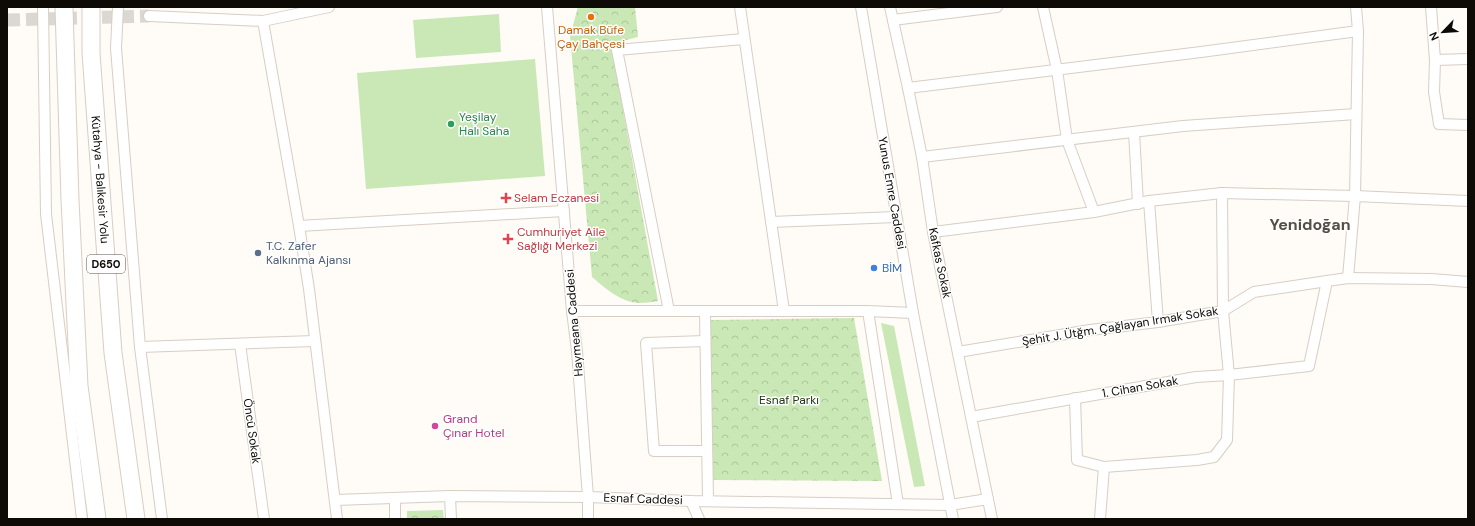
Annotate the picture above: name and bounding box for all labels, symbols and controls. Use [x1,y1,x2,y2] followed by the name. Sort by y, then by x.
[586,12,596,22] marker: Damak Büfe Çay Bahçesi
[1423,12,1463,52] north arrow
[557,22,625,52] place label: Damak Büfe Çay Bahçesi
[1426,30,1442,43] text: N
[459,109,509,139] place label: Yeşilay Halı Saha
[88,115,113,244] street label: Kütahya - Balıkesir Yolu
[446,119,456,129] marker: Yeşilay Halı Saha
[874,135,910,251] street label: Yunus Emre Caddesi
[514,190,599,206] place label: Selam Eczanesi
[501,193,511,203] marker: Selam Eczanesi
[1269,214,1351,235] district label: Yenidoğan
[517,224,605,254] place label: Cumhuriyet Aile Sağlığı Merkezi
[925,226,955,300] street label: Kafkas Sokak
[502,233,514,245] marker: Cumhuriyet Aile Sağlığı Merkezi
[266,238,351,268] place label: T.C. Zafer Kalkınma Ajansı
[253,248,263,258] marker: T.C. Zafer Kalkınma Ajansı
[87,255,125,273] road number: D650
[882,260,902,276] place label: BİM
[869,263,879,273] marker: BİM
[561,269,587,377] street label: Haymeana Caddesi
[1021,303,1219,349] street label: Şehit J. Ütğm. Çağlayan Irmak Sokak
[1101,372,1179,402] street label: 1. Cihan Sokak
[759,392,819,408] park label: Esnaf Parkı
[240,397,264,465] street label: Öncü Sokak
[443,411,504,441] place label: Grand Çınar Hotel
[430,421,440,431] marker: Grand Çınar Hotel
[603,490,683,508] street label: Esnaf Caddesi

